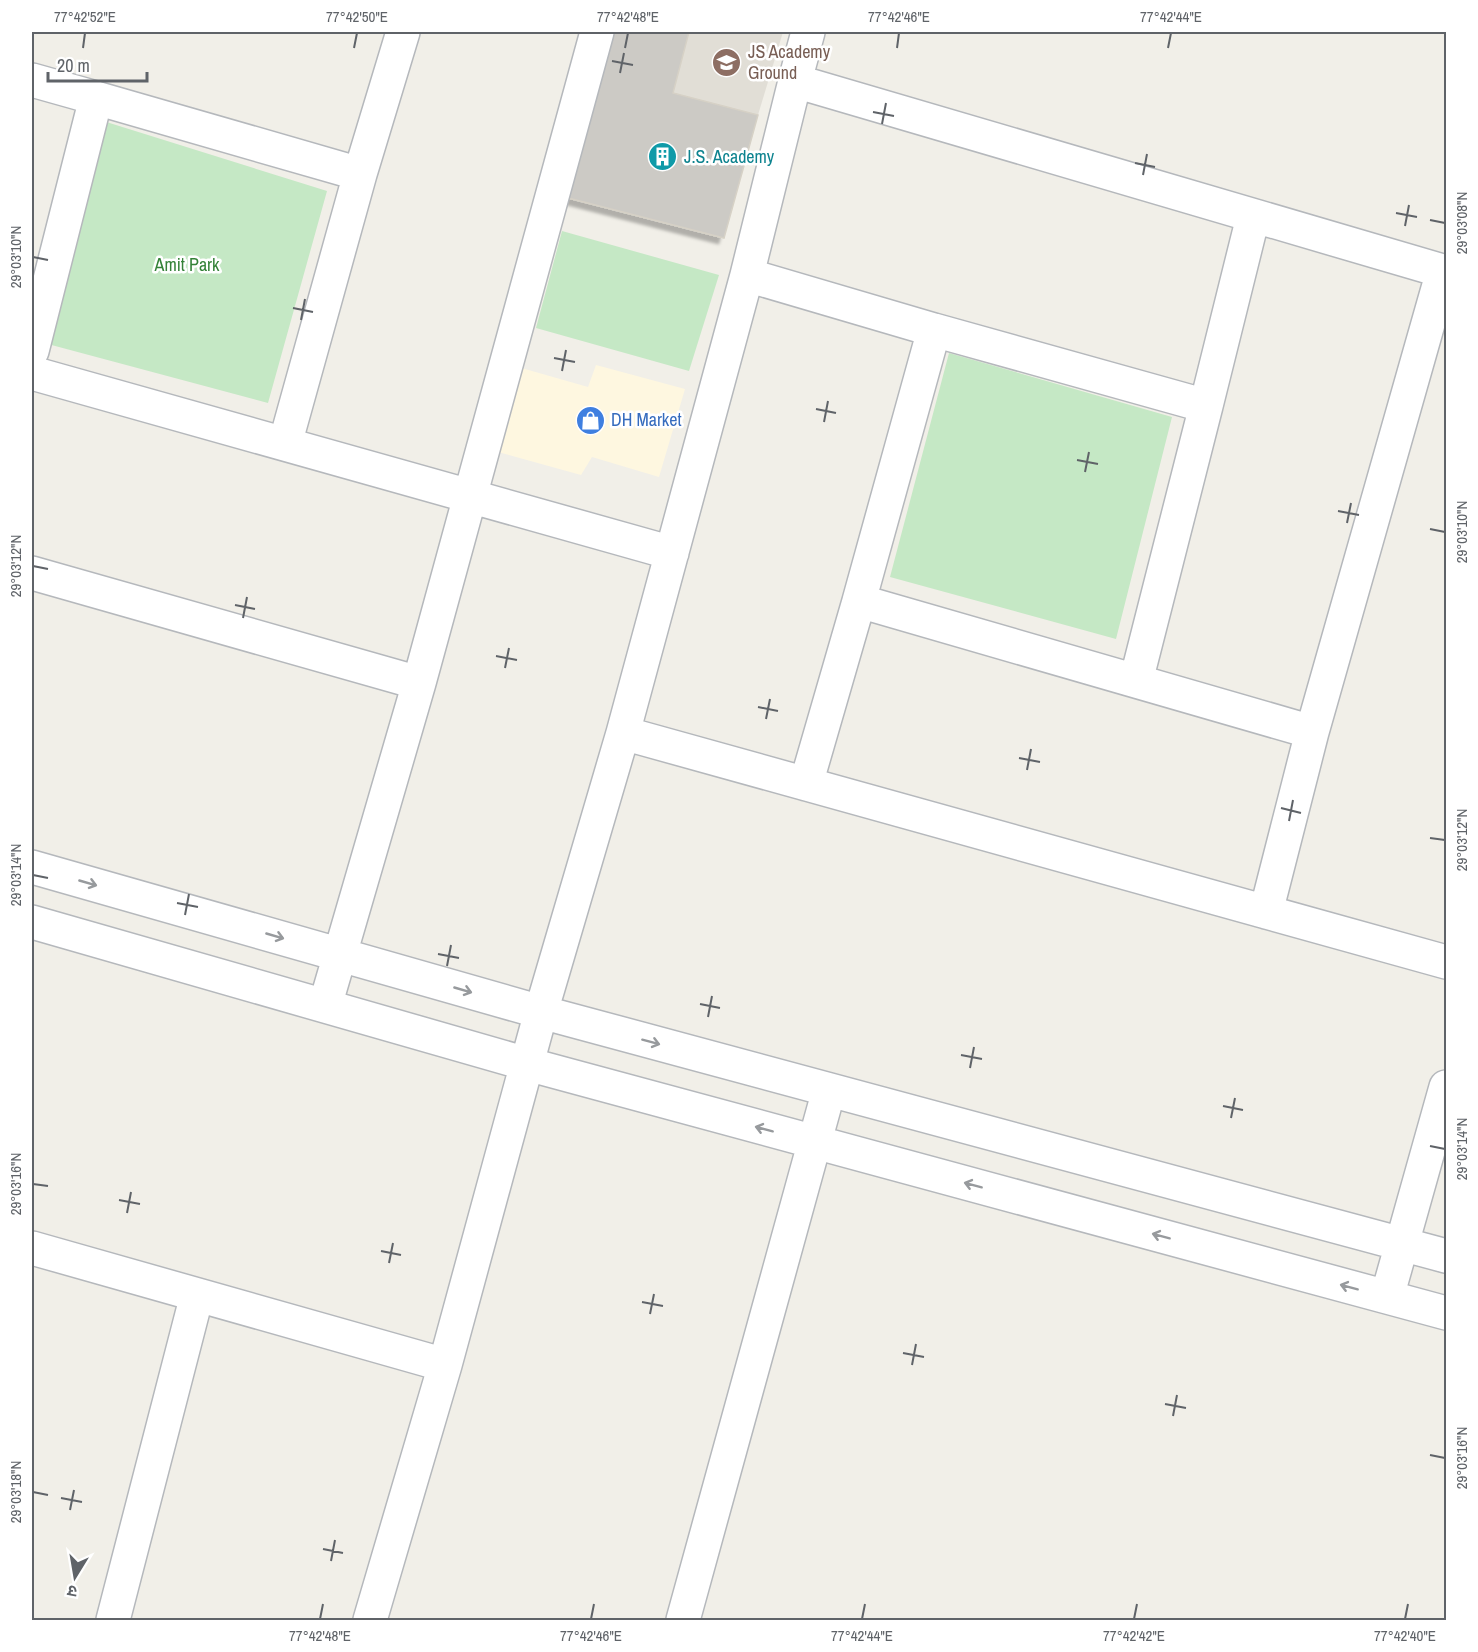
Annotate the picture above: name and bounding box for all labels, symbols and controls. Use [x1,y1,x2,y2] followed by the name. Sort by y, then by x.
[54,6,116,27] text: 77°42'52"E
[326,6,388,27] text: 77°42'50"E
[597,6,659,27] text: 77°42'48"E
[868,6,930,27] text: 77°42'46"E
[1140,6,1202,27] text: 77°42'44"E
[748,39,831,85] place label: JS Academy Ground
[48,45,147,83] scale bar
[711,46,743,78] school or university icon: JS Academy Ground
[57,53,90,78] text: 20 m
[647,141,679,173] building icon: J.S. Academy
[684,144,775,169] place label: J.S. Academy
[1451,192,1472,254] text: 29°03'08"N
[5,226,26,288] text: 29°03'10"N
[154,252,220,277] park label: Amit Park
[574,404,606,436] shop icon: DH Market
[611,407,682,432] place label: DH Market
[1451,501,1472,563] text: 29°03'10"N
[5,535,26,597] text: 29°03'12"N
[1451,809,1472,871] text: 29°03'12"N
[5,844,26,906] text: 29°03'14"N
[78,878,97,889] one-way arrow
[265,931,284,942] one-way arrow
[453,985,472,996] one-way arrow
[641,1037,660,1048] one-way arrow
[1451,1118,1472,1180] text: 29°03'14"N
[755,1122,774,1134] one-way arrow
[5,1153,26,1215] text: 29°03'16"N
[964,1179,983,1190] one-way arrow
[1152,1230,1171,1241] one-way arrow
[1340,1281,1359,1292] one-way arrow
[1451,1427,1472,1489] text: 29°03'16"N
[5,1461,26,1523] text: 29°03'18"N
[45,1547,105,1607] north arrow
[65,1580,79,1603] text: उ
[289,1625,351,1646] text: 77°42'48"E
[560,1625,622,1646] text: 77°42'46"E
[831,1625,893,1646] text: 77°42'44"E
[1103,1625,1165,1646] text: 77°42'42"E
[1374,1625,1436,1646] text: 77°42'40"E

